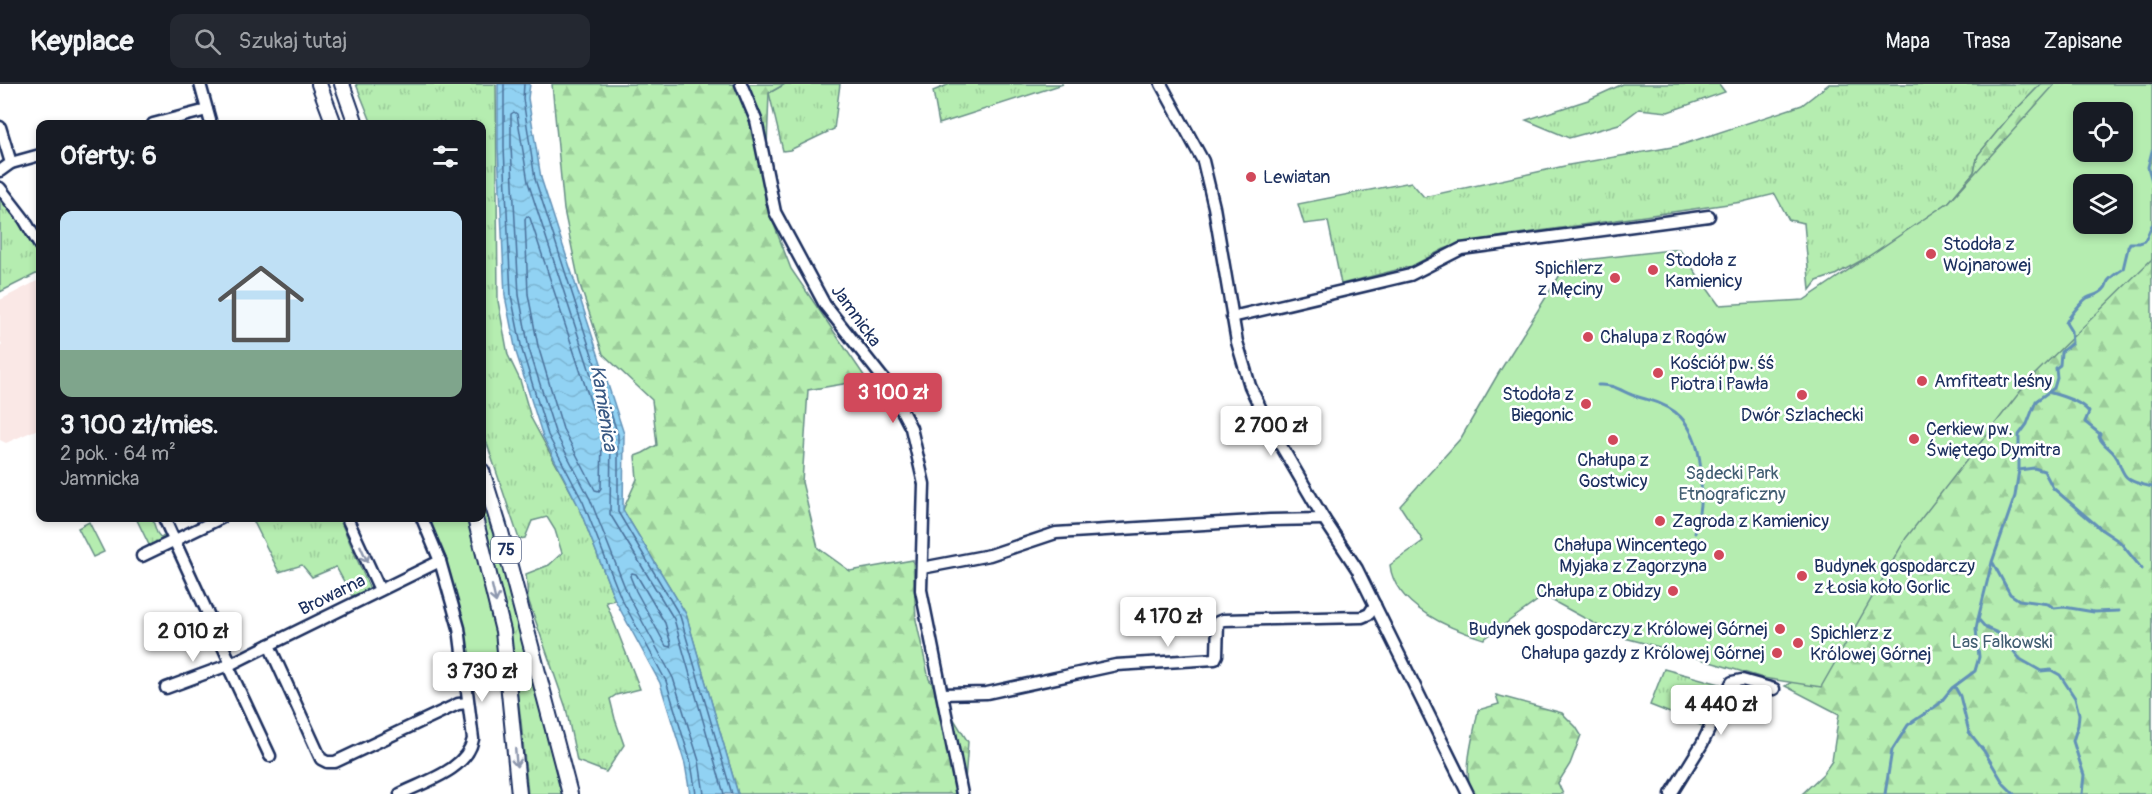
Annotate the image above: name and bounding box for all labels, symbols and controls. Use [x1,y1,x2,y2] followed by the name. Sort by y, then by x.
[170,14,590,68] search box
[30,24,134,59] text: Keyplace
[191,25,224,58] icon: search
[239,27,347,55] text: Szukaj tutaj
[1885,28,1930,55] text: Mapa
[1963,28,2011,55] text: Trasa
[2044,28,2122,55] text: Zapisane
[2073,102,2133,234] map controls
[2073,102,2133,162] button: locate
[60,140,157,172] text: Oferty: 6
[429,140,462,173] icon: filters
[1263,166,1330,189] place label: Lewiatan
[1244,170,1258,184] marker: Lewiatan
[2073,174,2133,234] button: layers
[1943,233,2031,277] place label: Stodoła z Wojnarowej
[1924,247,1938,261] marker: Stodoła z Wojnarowej
[1665,249,1742,293] place label: Stodoła z Kamienicy
[207,250,315,358] icon: home
[1534,257,1603,301] place label: Spichlerz z Męciny
[1646,263,1660,277] marker: Stodoła z Kamienicy
[1608,271,1622,285] marker: Spichlerz z Męciny
[826,280,886,352] street label: Jamnicka
[1600,326,1726,349] place label: Chalupa z Rogów
[1581,330,1595,344] marker: Chalupa z Rogów
[1670,352,1774,396] place label: Kościół pw. śś Piotra i Pawła
[585,363,623,454] water label: Kamienica
[1651,366,1665,380] marker: Kościół pw. śś Piotra i Pawła
[1934,370,2052,393] place label: Amfiteatr leśny
[831,373,955,424] pin: 3 100 zł
[1915,374,1929,388] marker: Amfiteatr leśny
[858,380,928,405] text: 3 100 zł
[1502,383,1574,427] place label: Stodoła z Biegonic
[1795,388,1809,402] marker: Dwór Szlachecki
[1579,397,1593,411] marker: Stodoła z Biegonic
[1741,404,1863,427] place label: Dwór Szlachecki
[1209,406,1333,457] pin: 2 700 zł
[60,409,219,441] text: 3 100 zł/mies.
[1234,413,1308,438] text: 2 700 zł
[1926,418,2061,462] place label: Cerkiew pw. Świętego Dymitra
[1907,432,1921,446] marker: Cerkiew pw. Świętego Dymitra
[1606,433,1620,447] marker: Chałupa z Gostwicy
[60,441,176,466] text: 2 pok. · 64 m²
[1577,449,1649,493] place label: Chałupa z Gostwicy
[1678,462,1786,506] park label: Sądecki Park Etnograficzny
[60,466,139,491] text: Jamnicka
[1672,510,1829,533] place label: Zagroda z Kamienicy
[1653,514,1667,528] marker: Zagroda z Kamienicy
[1554,534,1707,578] place label: Chałupa Wincentego Myjaka z Zagorzyna
[491,537,521,563] road number: 75
[358,544,370,562] one-way arrow
[1712,548,1726,562] marker: Chałupa Wincentego Myjaka z Zagorzyna
[1814,555,1975,599] place label: Budynek gospodarczy z Łosia koło Gorlic
[295,569,369,621] street label: Browarna
[1795,569,1809,583] marker: Budynek gospodarczy z Łosia koło Gorlic
[1536,580,1661,603] place label: Chałupa z Obidzy
[489,584,501,603] one-way arrow
[1666,584,1680,598] marker: Chałupa z Obidzy
[1106,597,1230,648] pin: 4 170 zł
[1134,604,1202,629] text: 4 170 zł
[131,612,255,663] pin: 2 010 zł
[1468,618,1768,641] place label: Budynek gospodarczy z Królowej Górnej
[158,619,228,644] text: 2 010 zł
[1773,622,1787,636] marker: Budynek gospodarczy z Królowej Górnej
[1810,622,1931,666] place label: Spichlerz z Królowej Górnej
[1952,631,2052,654] park label: Las Falkowski
[1791,636,1805,650] marker: Spichlerz z Królowej Górnej
[1521,642,1765,665] place label: Chałupa gazdy z Królowej Górnej
[1770,646,1784,660] marker: Chałupa gazdy z Królowej Górnej
[420,652,544,703] pin: 3 730 zł
[447,659,517,684] text: 3 730 zł
[1659,685,1783,736] pin: 4 440 zł
[1685,692,1757,717] text: 4 440 zł
[511,748,522,767] one-way arrow

